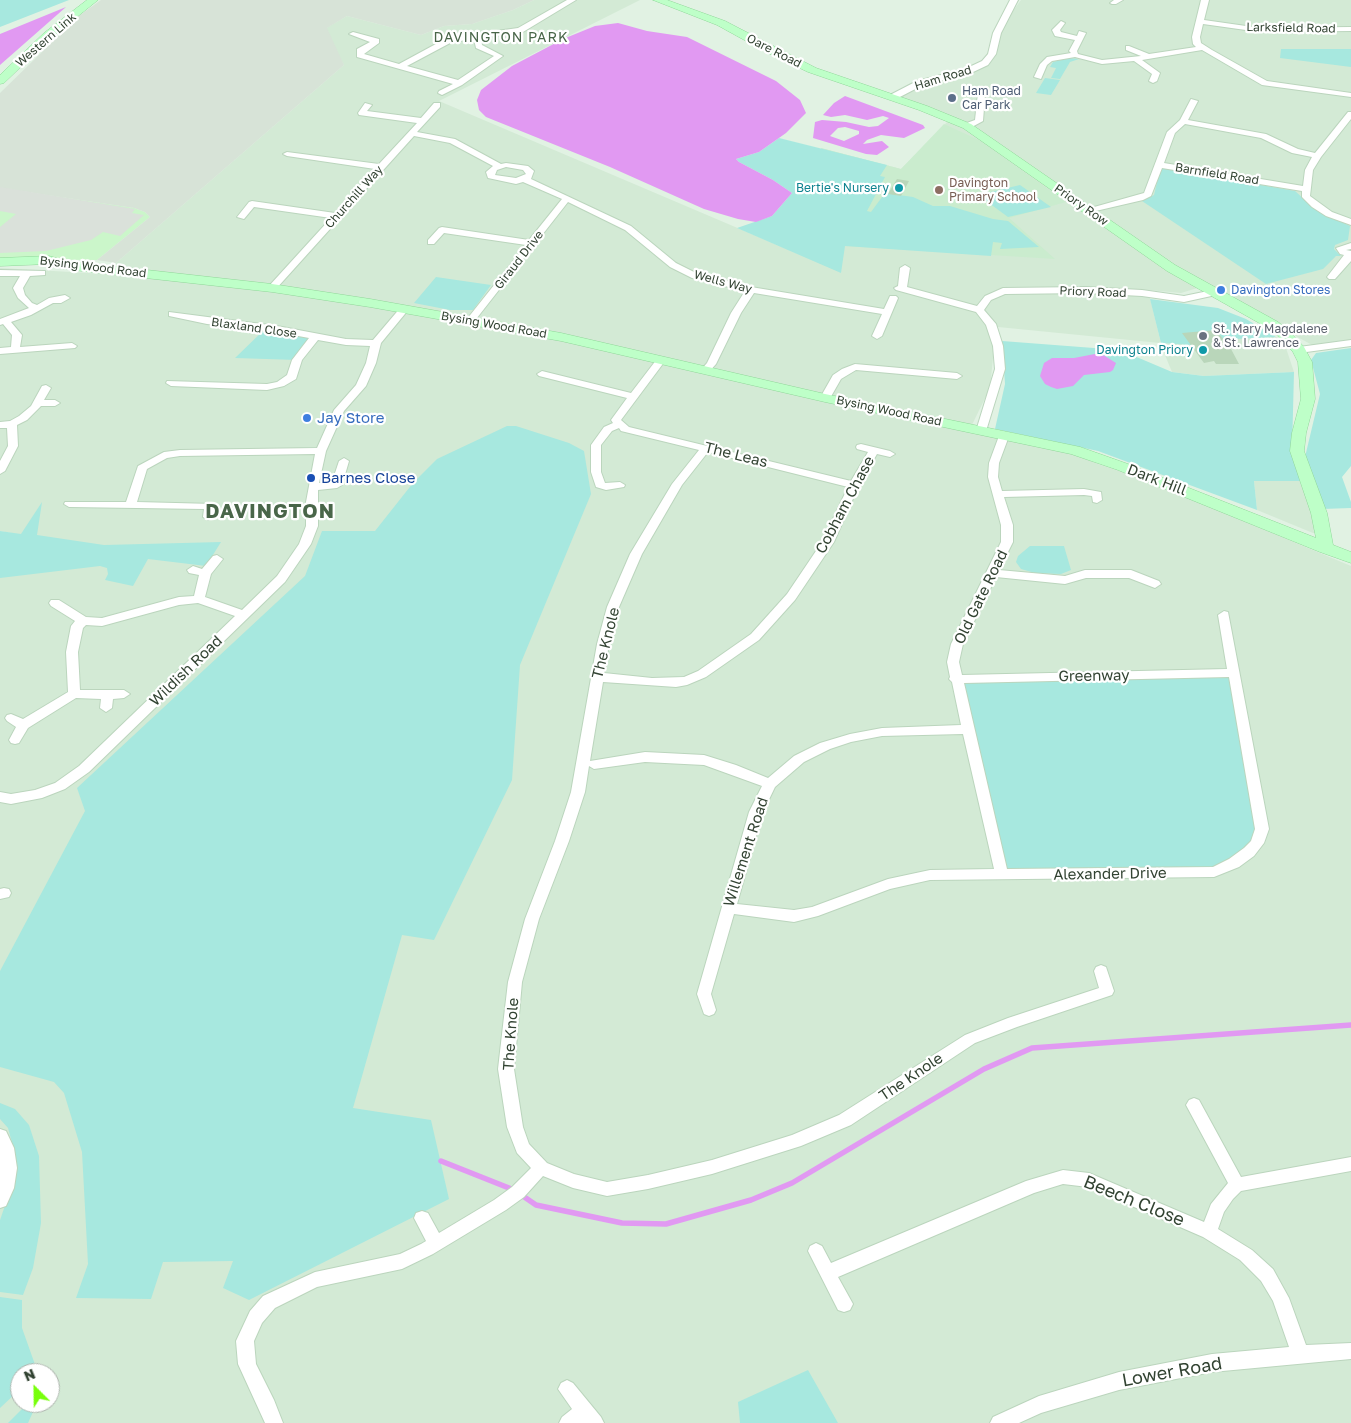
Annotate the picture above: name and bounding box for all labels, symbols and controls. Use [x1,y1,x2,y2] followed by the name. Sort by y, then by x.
[13,10,79,70] street label: Western Link
[1246,20,1336,36] street label: Larksfield Road
[432,30,570,46] district label: DAVINGTON PARK
[744,31,804,71] street label: Oare Road
[913,63,973,93] street label: Ham Road
[962,84,1021,112] place label: Ham Road Car Park
[946,92,958,104] marker: Ham Road Car Park
[1174,160,1260,188] street label: Barnfield Road
[322,163,386,231] street label: Churchill Way
[949,176,1037,204] place label: Davington Primary School
[796,181,889,195] place label: Bertie's Nursery
[1051,181,1111,229] street label: Priory Row
[893,182,905,194] marker: Bertie's Nursery
[933,184,945,196] marker: Davington Primary School
[492,228,546,292] street label: Giraud Drive
[39,253,147,281] street label: Bysing Wood Road
[692,267,754,297] street label: Wells Way
[1231,283,1330,297] place label: Davington Stores
[1059,284,1127,300] street label: Priory Road
[1215,284,1227,296] marker: Davington Stores
[440,309,548,341] street label: Bysing Wood Road
[210,315,298,341] street label: Blaxland Close
[1213,322,1328,350] place label: St. Mary Magdalene & St. Lawrence
[1197,330,1209,342] marker: St. Mary Magdalene & St. Lawrence
[1096,343,1193,357] place label: Davington Priory
[1197,344,1209,356] marker: Davington Priory
[835,393,943,429] street label: Bysing Wood Road
[317,409,384,427] place label: Jay Store
[301,412,313,424] marker: Jay Store
[703,438,769,472] street label: The Leas
[812,453,878,557] street label: Cobham Chase
[1125,460,1189,500] street label: Dark Hill
[321,469,415,487] place label: Barnes Close
[305,472,317,484] marker: Barnes Close
[204,500,336,524] district label: DAVINGTON
[950,547,1012,647] street label: Old Gate Road
[588,605,624,681] street label: The Knole
[146,632,226,710] street label: Wildish Road
[1058,666,1130,686] street label: Greenway
[720,795,772,909] street label: Willement Road
[1053,864,1167,884] street label: Alexander Drive
[499,997,523,1071] street label: The Knole
[876,1049,946,1105] street label: The Knole
[1080,1171,1188,1231] street label: Beech Close
[1120,1353,1224,1391] street label: Lower Road
[10,1363,60,1413] north arrow
[21,1365,38,1385] text: N

